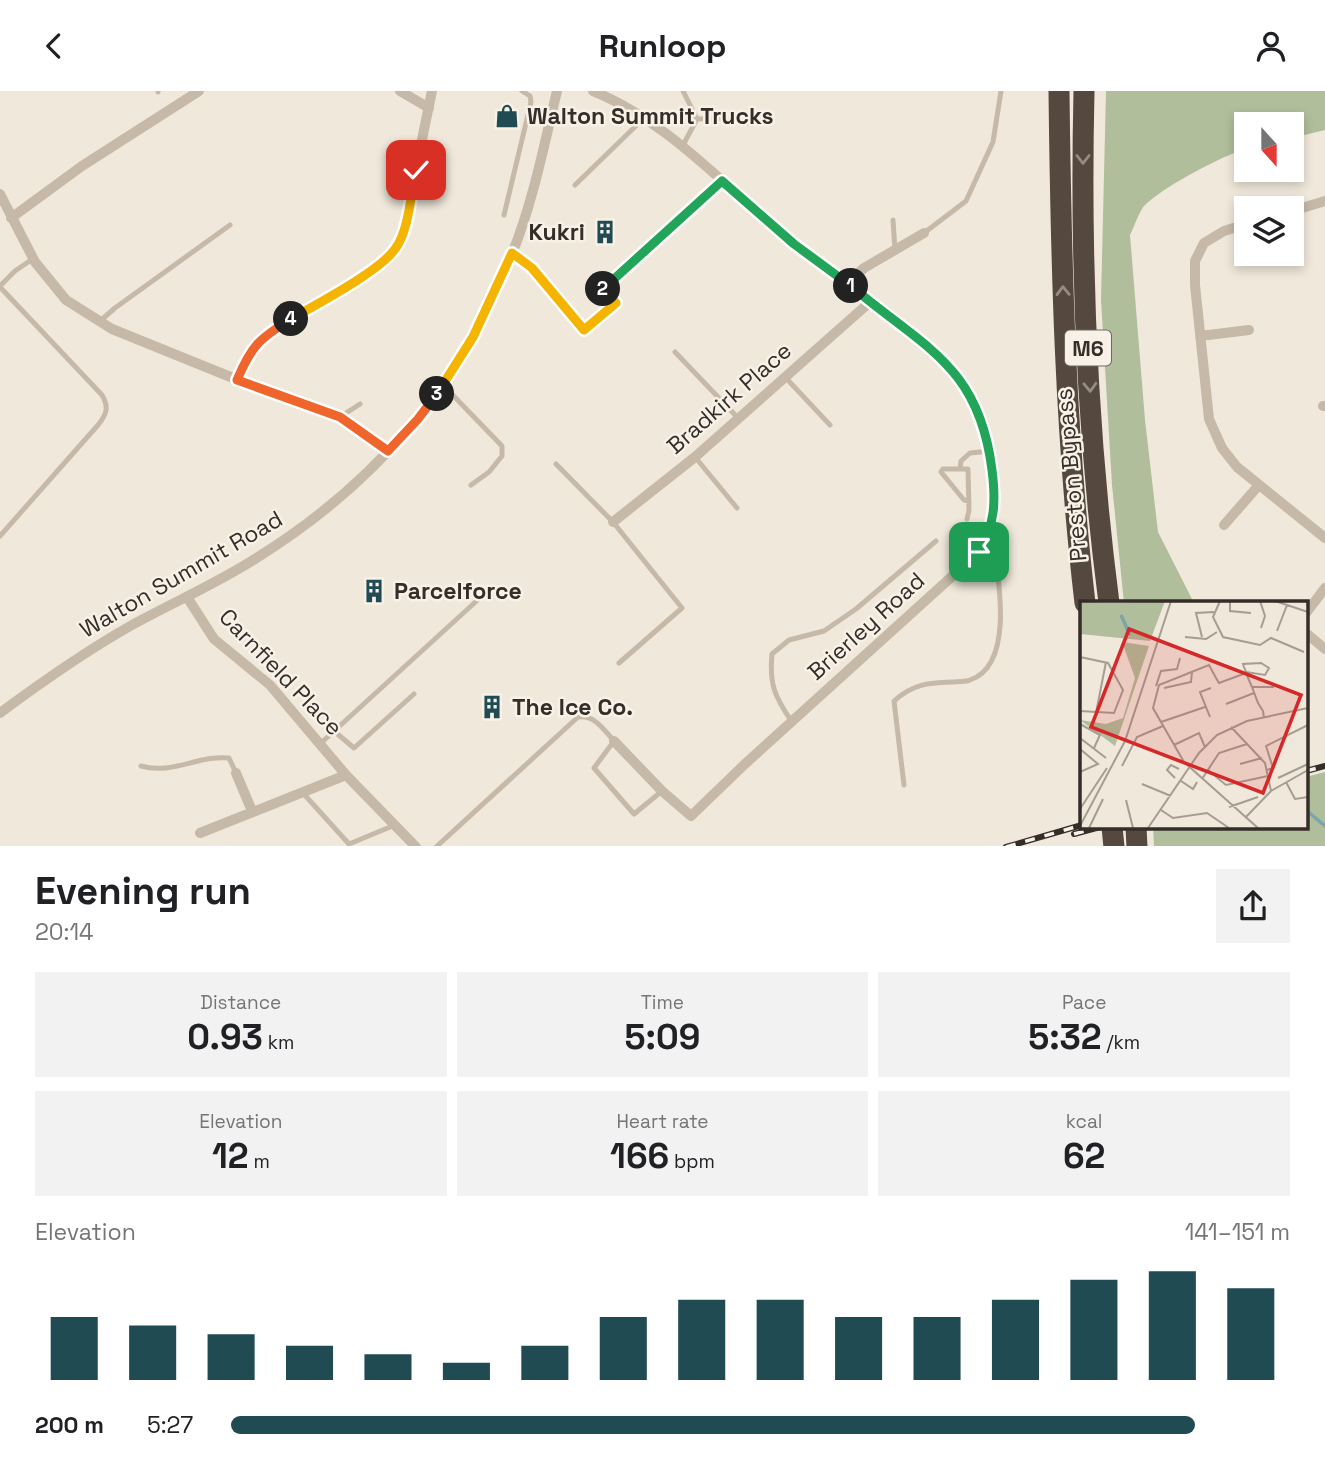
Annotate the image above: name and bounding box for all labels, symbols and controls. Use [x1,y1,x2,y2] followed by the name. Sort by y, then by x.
[599,26,726,66] text: Runloop
[35,27,73,65] icon: back
[1252,27,1290,65] icon: person
[527,101,774,131] place label: Walton Summit Trucks
[493,102,521,130] shop icon: Walton Summit Trucks
[1234,112,1304,182] north arrow
[1234,112,1304,266] map controls
[386,140,446,200] pin
[397,151,435,189] icon: check
[1075,154,1091,165] one-way arrow
[1234,196,1304,266] button: layers
[529,217,585,247] place label: Kukri
[591,218,619,246] building icon: Kukri
[834,269,868,303] pin: 1
[586,271,620,307] pin: 2
[846,273,855,298] text: 1
[597,276,608,301] text: 2
[1055,285,1070,296] one-way arrow
[274,301,308,337] pin: 4
[284,306,297,331] text: 4
[1065,331,1111,365] road number: M6
[660,336,798,460] street label: Bradkirk Place
[420,377,454,411] pin: 3
[431,381,442,406] text: 3
[1082,381,1097,392] one-way arrow
[1048,387,1094,563] street label: Preston Bypass
[74,504,288,644] street label: Walton Summit Road
[949,522,1009,582] pin
[960,533,998,571] icon: arrive
[801,566,931,686] street label: Brierley Road
[394,576,522,606] place label: Parcelforce
[360,577,388,605] building icon: Parcelforce
[1080,601,1308,829] inset map
[213,602,349,742] street label: Carnfield Place
[512,692,633,722] place label: The Ice Co.
[478,693,506,721] building icon: The Ice Co.
[35,867,251,915] text: Evening run
[1216,869,1290,943] button: share
[35,917,93,947] text: 20:14
[200,990,281,1015] text: Distance
[641,990,684,1015] text: Time
[1062,990,1106,1015] text: Pace
[187,1015,263,1059] text: 0.93
[625,1015,700,1059] text: 5:09
[1028,1015,1102,1059] text: 5:32
[263,1030,294,1055] text: km
[1102,1030,1140,1055] text: /km
[199,1109,282,1134] text: Elevation
[616,1109,709,1134] text: Heart rate
[1066,1109,1102,1134] text: kcal
[212,1134,249,1178] text: 12
[610,1134,669,1178] text: 166
[1063,1134,1105,1178] text: 62
[249,1149,270,1174] text: m
[669,1149,715,1174] text: bpm
[35,1217,136,1247] text: Elevation
[1185,1217,1290,1247] text: 141–151 m
[35,1410,104,1440] text: 200 m
[147,1410,193,1440] text: 5:27

